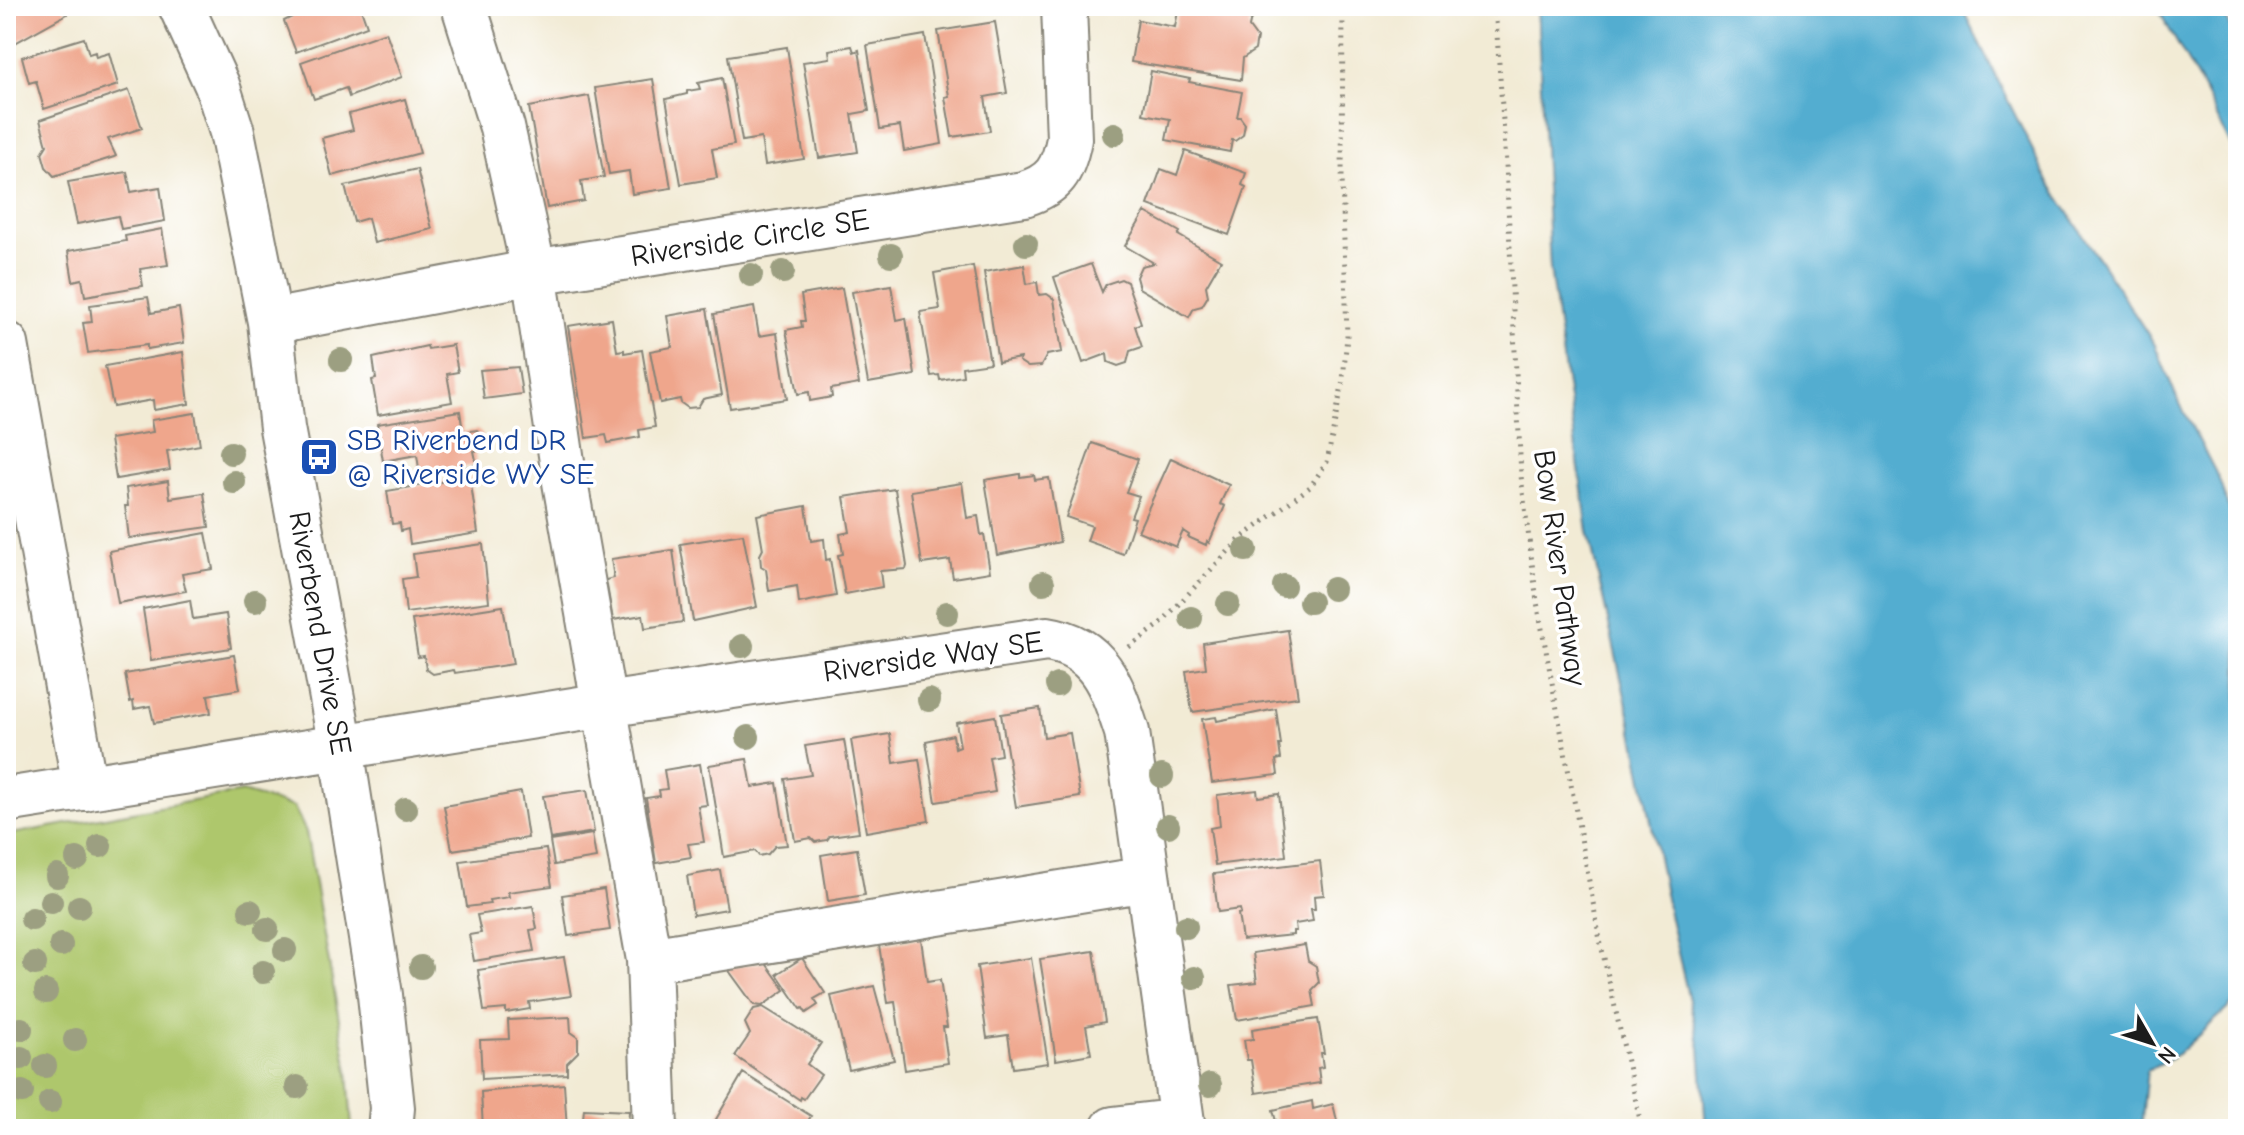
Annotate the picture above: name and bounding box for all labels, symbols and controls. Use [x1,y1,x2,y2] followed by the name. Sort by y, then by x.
[628,202,872,274] street label: Riverside Circle SE
[347,423,594,492] place label: SB Riverbend DR @ Riverside WY SE
[298,436,340,478] bus stop icon: SB Riverbend DR @ Riverside WY SE
[1526,448,1594,689] street label: Bow River Pathway
[281,509,359,757] street label: Riverbend Drive SE
[821,624,1045,690] street label: Riverside Way SE
[2112,1003,2192,1083] north arrow
[2152,1041,2181,1069] text: N

